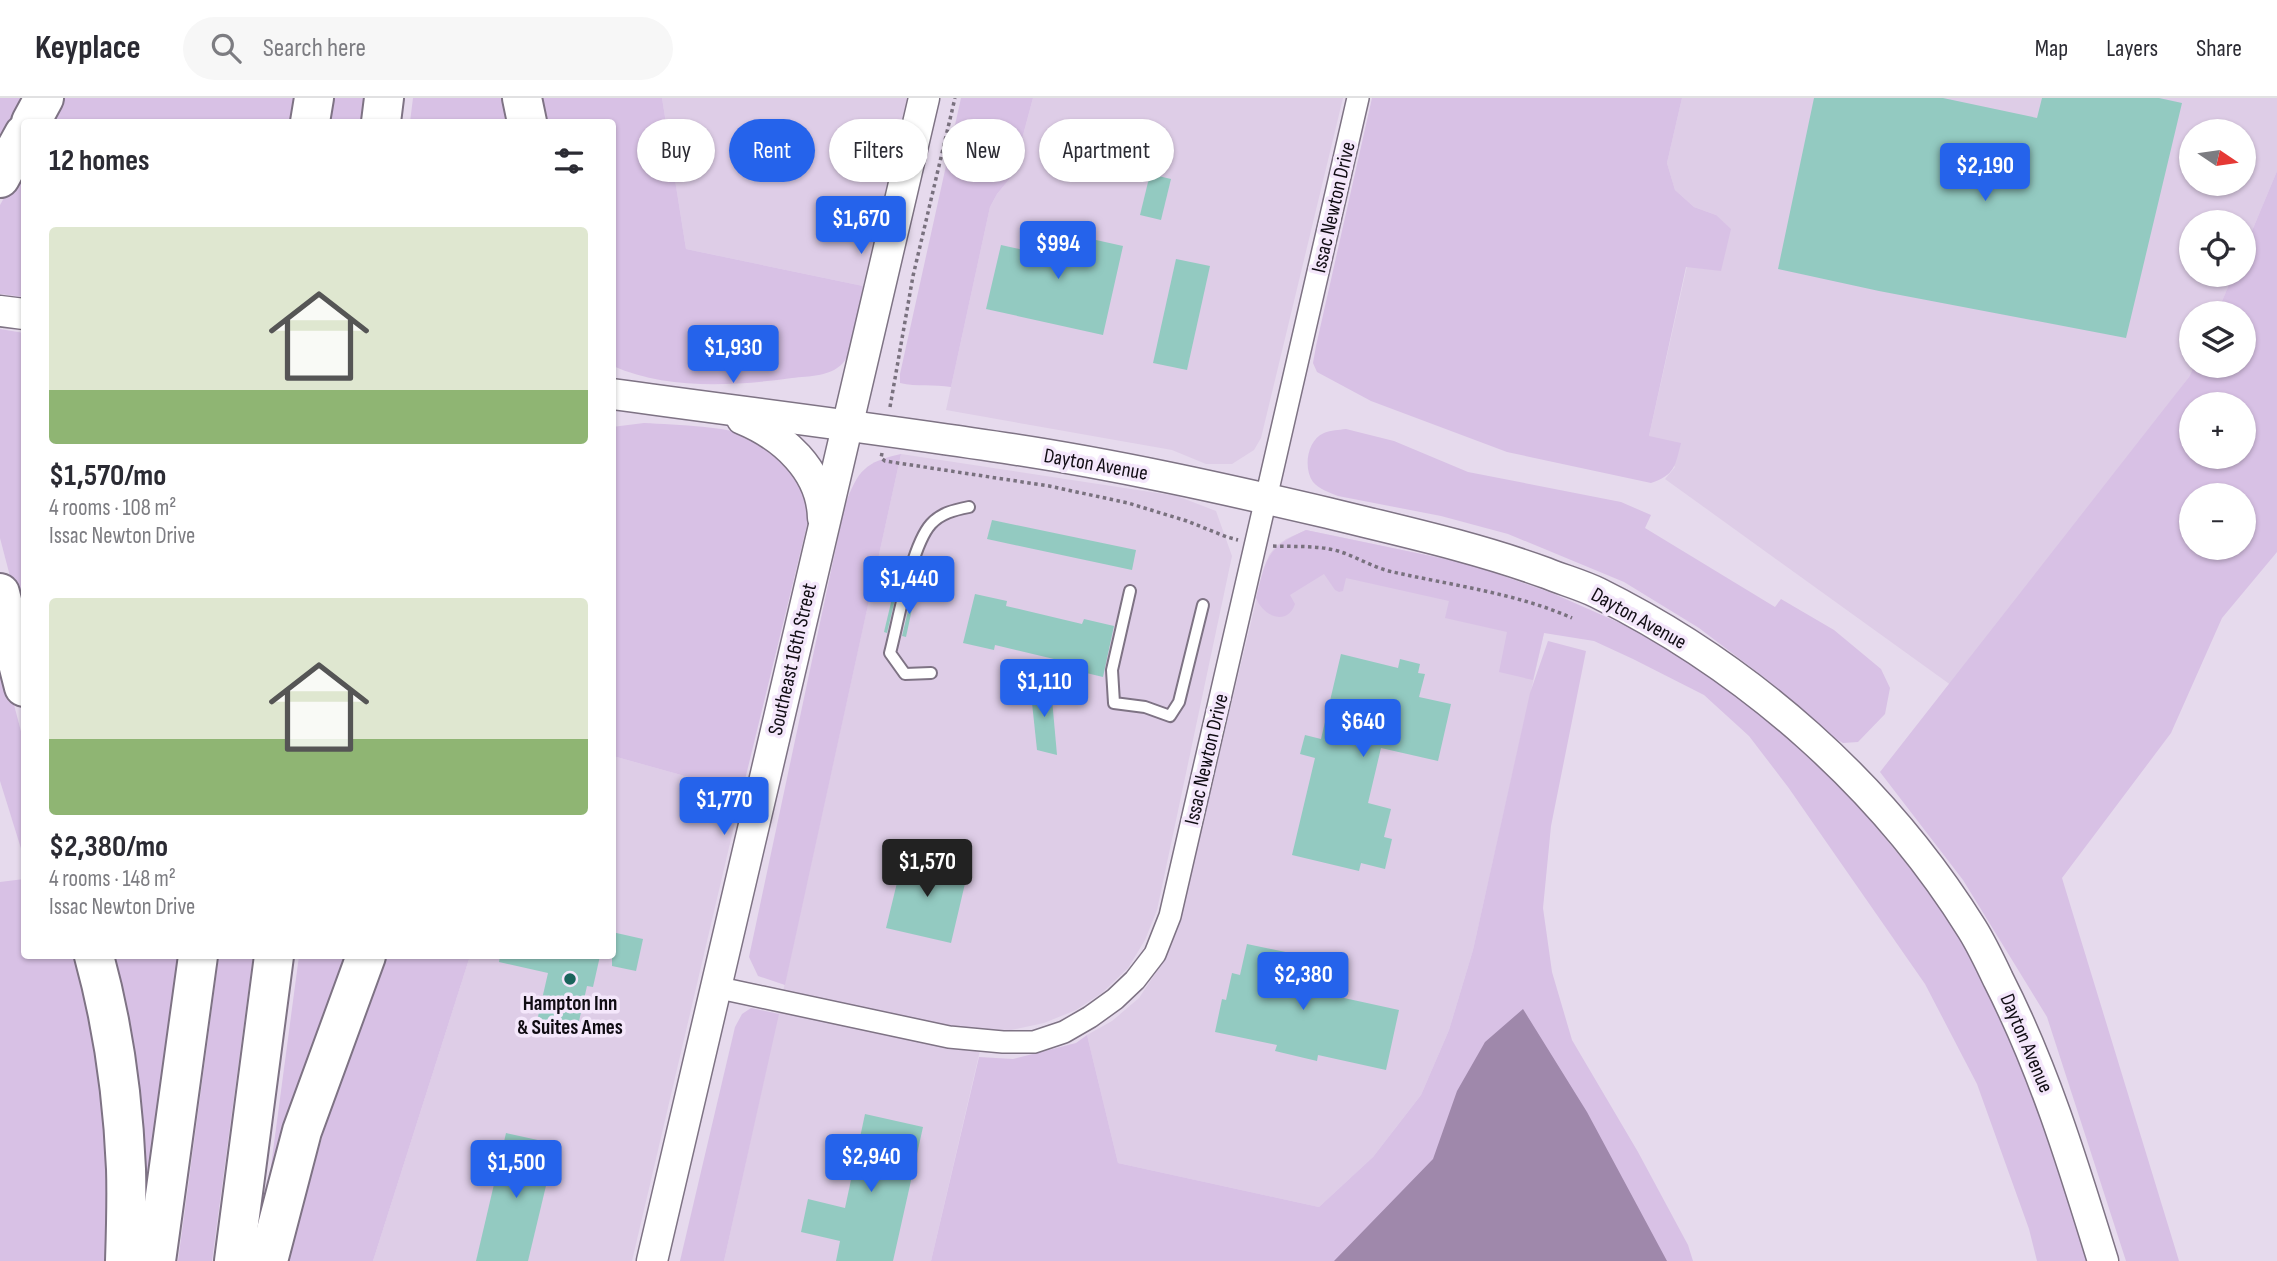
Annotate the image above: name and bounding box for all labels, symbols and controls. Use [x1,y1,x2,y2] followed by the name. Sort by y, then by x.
[183,17,673,80] search box
[35,28,141,68] text: Keyplace
[207,29,245,67] icon: search
[263,33,366,64] text: Search here
[2035,34,2068,63] text: Map
[2106,34,2158,63] text: Layers
[2196,34,2242,63] text: Share
[637,119,715,182] chip: Buy
[729,119,815,182] chip: Rent
[829,119,928,182] chip: Filters
[942,119,1025,182] chip: New
[1039,119,1174,182] chip: Apartment
[2179,119,2256,196] north arrow
[2179,119,2256,560] map controls
[1306,139,1361,275] street label: Issac Newton Drive
[550,142,588,180] icon: filters
[49,143,150,179] text: 12 homes
[1928,144,2042,203] pin: $2,190
[1956,152,2014,180] text: $2,190
[804,197,918,256] pin: $1,670
[832,205,890,233] text: $1,670
[2179,210,2256,287] button: locate
[1017,222,1099,281] pin: $994
[1036,230,1080,258] text: $994
[256,273,382,399] icon: home
[2179,301,2256,378] button: layers
[676,326,790,385] pin: $1,930
[704,334,762,362] text: $1,930
[2179,392,2256,469] button: +
[1042,443,1150,486] street label: Dayton Avenue
[49,458,166,494] text: $1,570/mo
[2179,483,2256,560] button: −
[49,494,176,522] text: 4 rooms · 108 m²
[49,522,195,550] text: Issac Newton Drive
[852,556,966,616] pin: $1,440
[879,565,939,593] text: $1,440
[763,581,822,738] street label: Southeast 16th Street
[1587,582,1691,655] street label: Dayton Avenue
[256,644,382,770] icon: home
[987,660,1101,719] pin: $1,110
[1016,668,1072,696] text: $1,110
[1179,691,1234,827] street label: Issac Newton Drive
[1322,700,1404,759] pin: $640
[1341,708,1385,736] text: $640
[667,778,781,837] pin: $1,770
[696,786,752,814] text: $1,770
[49,829,168,865] text: $2,380/mo
[870,840,984,899] pin: $1,570
[898,848,956,876] text: $1,570
[49,865,176,893] text: 4 rooms · 148 m²
[49,893,195,921] text: Issac Newton Drive
[1246,953,1360,1012] pin: $2,380
[1273,961,1333,989] text: $2,380
[562,971,578,987] marker: Hampton Inn & Suites Ames
[1995,990,2059,1096] street label: Dayton Avenue
[517,991,623,1040] place label: Hampton Inn & Suites Ames
[814,1134,928,1194] pin: $2,940
[459,1140,573,1200] pin: $1,500
[841,1143,901,1171] text: $2,940
[487,1149,545,1177] text: $1,500

